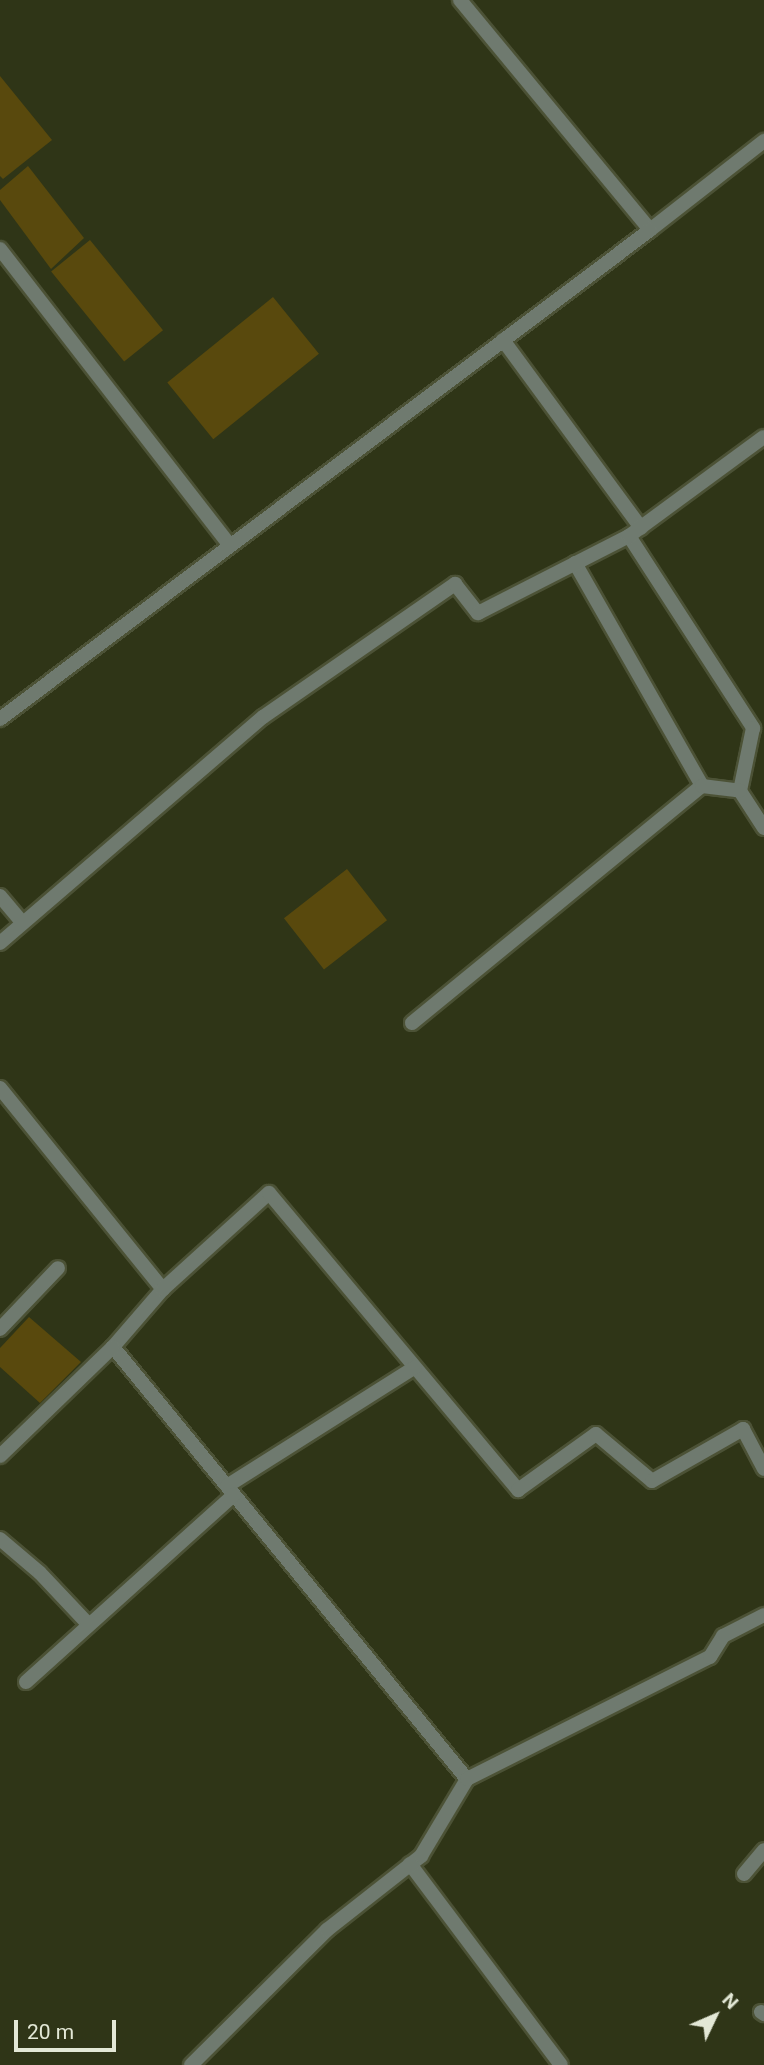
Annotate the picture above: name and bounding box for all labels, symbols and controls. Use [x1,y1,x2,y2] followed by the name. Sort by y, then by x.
[680,1981,750,2051] north arrow
[718,1988,743,2014] text: N
[18,2006,119,2050] scale bar
[27,2020,74,2044] text: 20 m

